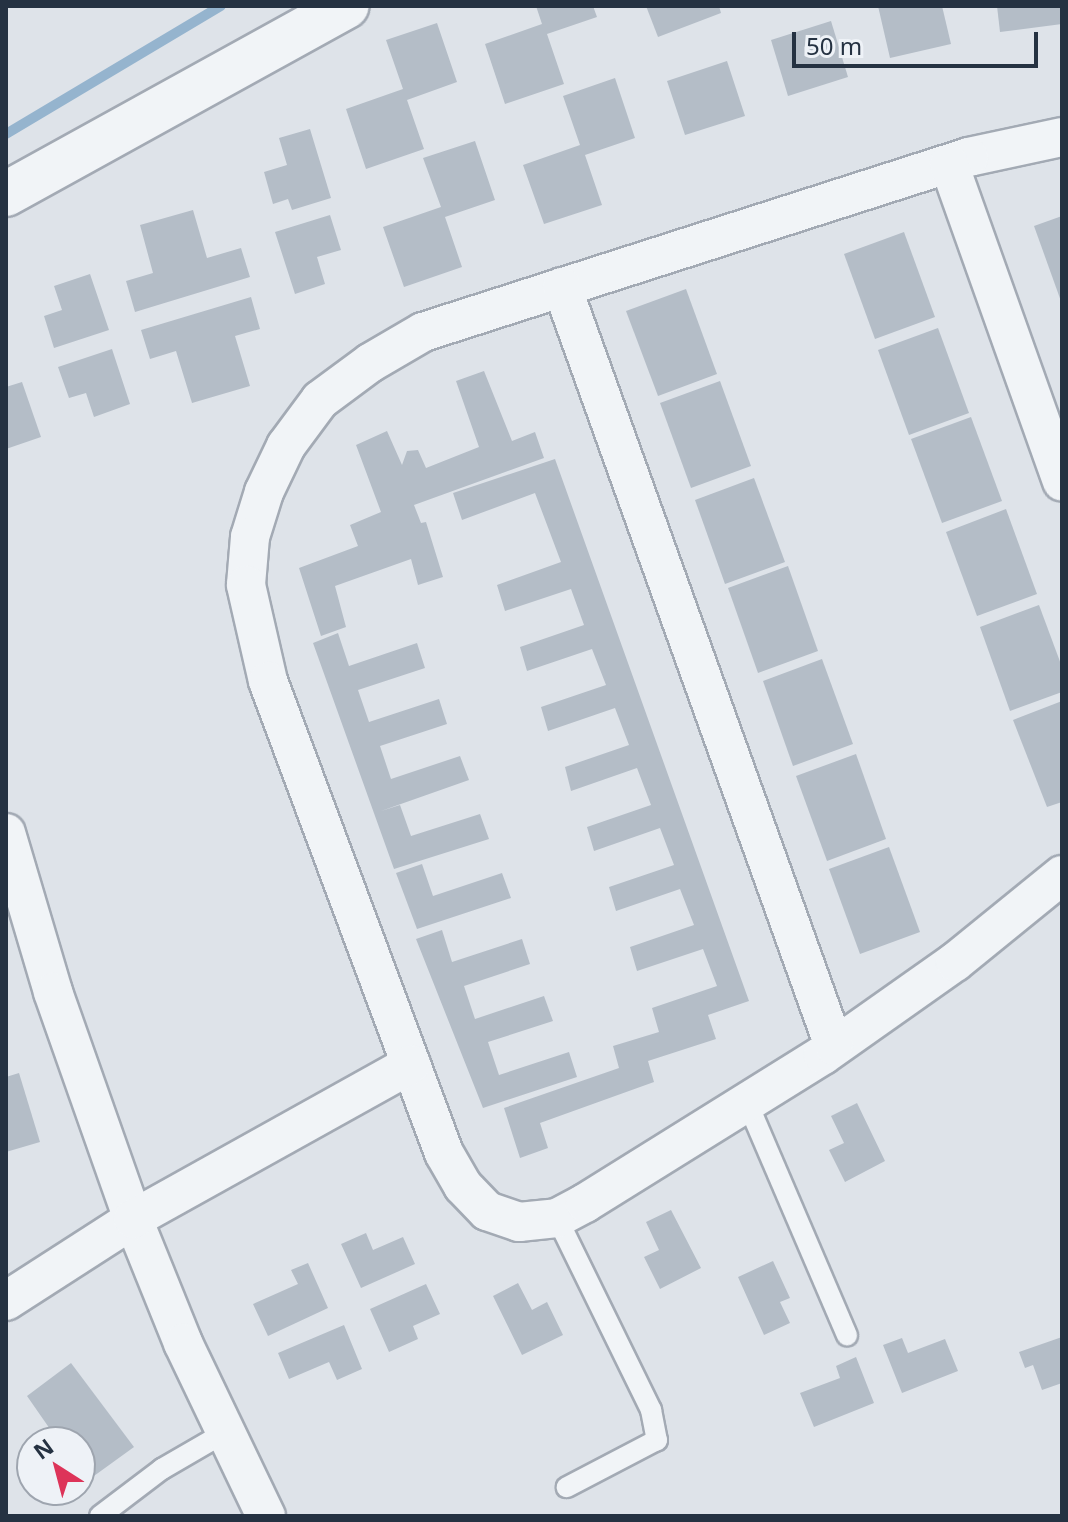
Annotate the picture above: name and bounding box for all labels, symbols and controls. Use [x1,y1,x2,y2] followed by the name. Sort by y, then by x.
[796,16,1042,66] scale bar
[806,29,862,62] text: 50 m
[16,1426,96,1506] north arrow
[27,1431,59,1466] text: N

